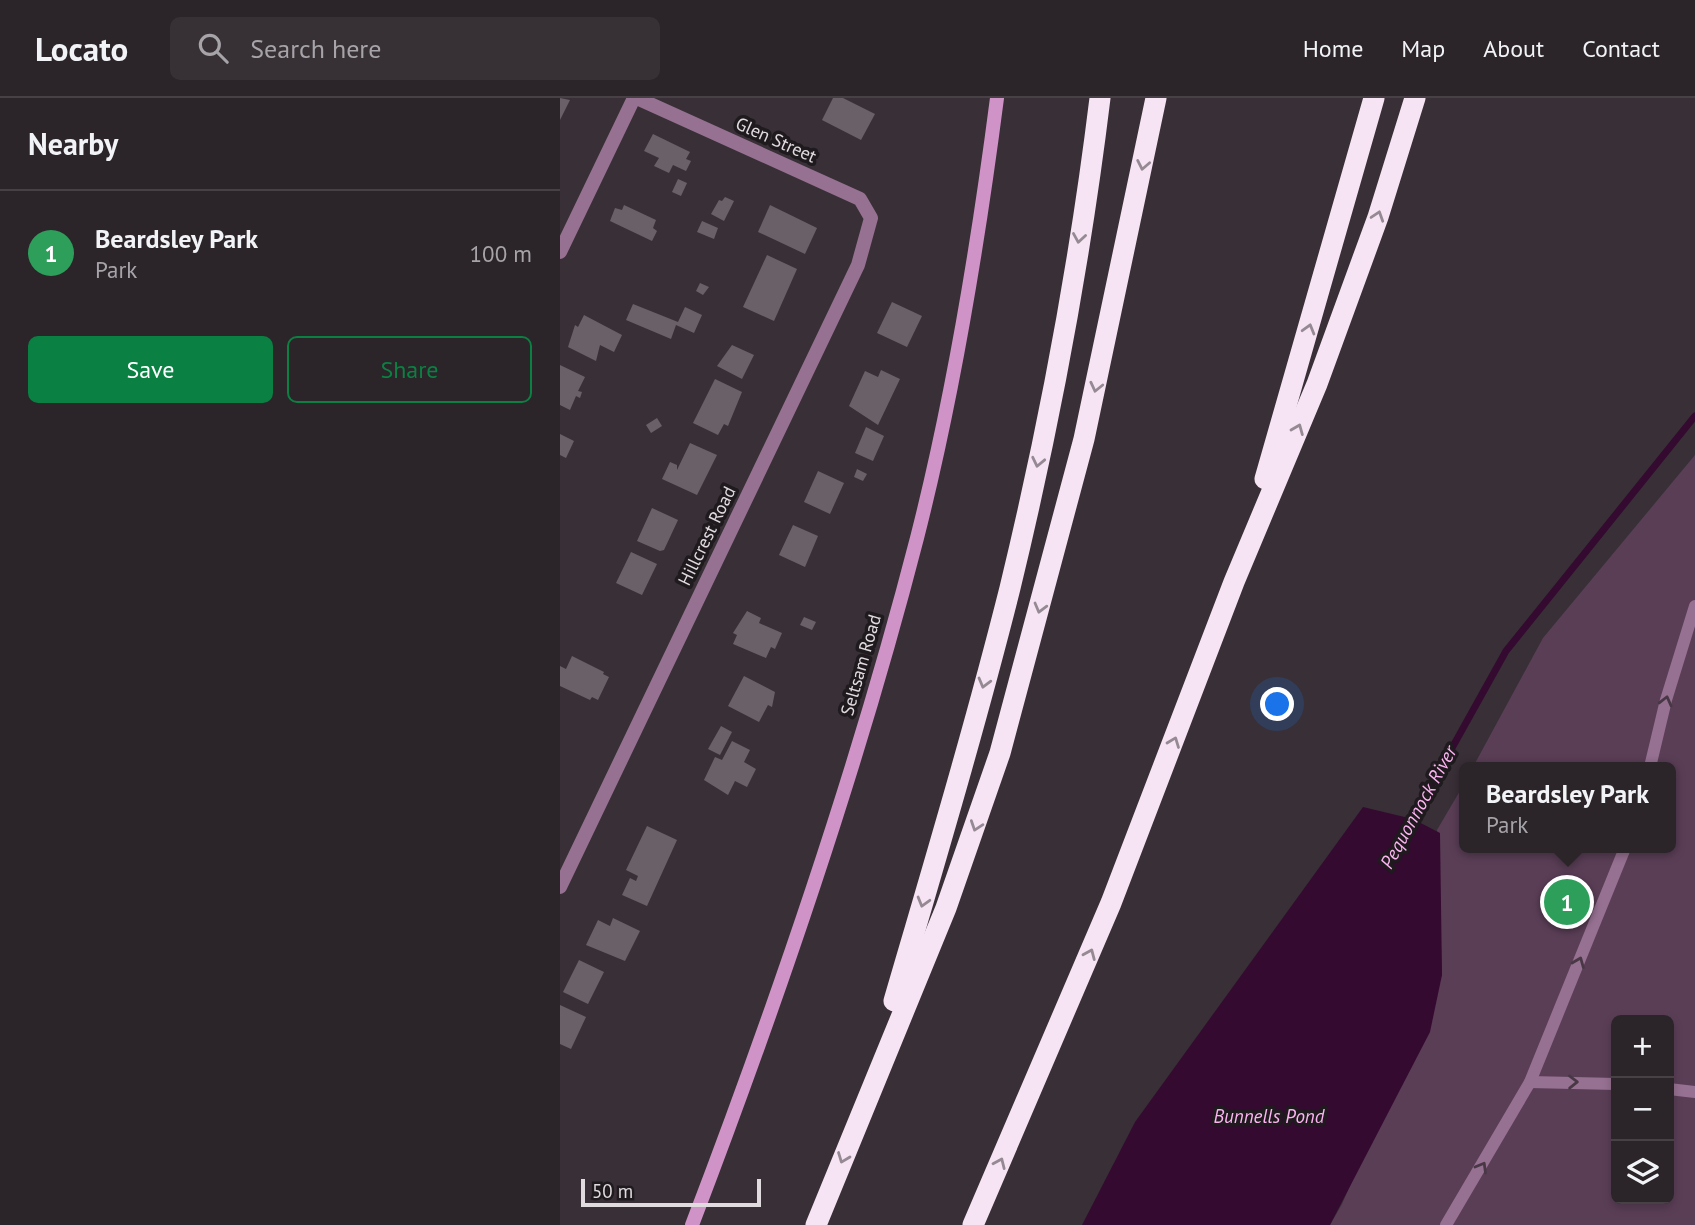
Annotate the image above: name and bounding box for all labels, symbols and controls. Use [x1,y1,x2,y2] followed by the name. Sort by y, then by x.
[170,17,660,80] search box
[35,27,128,70] text: Locato
[194,29,232,67] icon: search
[250,32,381,65] text: Search here
[1303,33,1363,64] text: Home
[1401,33,1445,64] text: Map
[1483,33,1544,64] text: About
[1582,33,1660,64] text: Contact
[732,112,820,168] street label: Glen Street
[28,124,118,163] text: Nearby
[1137,159,1152,171] one-way arrow
[1370,210,1385,222] one-way arrow
[95,222,258,255] text: Beardsley Park
[1072,232,1087,244] one-way arrow
[44,239,58,268] text: 1
[470,239,532,268] text: 100 m
[95,255,137,284] text: Park
[1301,323,1315,335] one-way arrow
[28,336,273,403] button: Save
[287,336,532,403] button: Share
[1089,381,1104,393] one-way arrow
[1290,423,1304,435] one-way arrow
[1031,456,1046,468] one-way arrow
[673,482,740,589] street label: Hillcrest Road
[1034,602,1049,614] one-way arrow
[835,612,886,718] street label: Seltsam Road
[978,677,993,689] one-way arrow
[1260,687,1294,721] your location
[1658,695,1672,707] one-way arrow
[1166,737,1180,749] one-way arrow
[1374,740,1462,873] water label: Pequonnock River
[1459,762,1676,853] popup
[1486,777,1649,810] text: Beardsley Park
[1486,810,1528,839] text: Park
[970,820,984,832] one-way arrow
[1544,876,1590,928] pin: 1
[916,896,931,908] one-way arrow
[1082,948,1096,961] one-way arrow
[1571,956,1585,969] one-way arrow
[1611,1015,1674,1204] map controls
[1611,1015,1674,1078] button: +
[1568,1074,1579,1090] one-way arrow
[1611,1078,1674,1141] button: −
[1214,1104,1326,1128] water label: Bunnells Pond
[1611,1141,1674,1204] button: layers
[837,1151,851,1163] one-way arrow
[992,1158,1006,1170] one-way arrow
[1474,1162,1487,1175] one-way arrow
[581,1176,761,1208] scale bar
[592,1179,633,1203] text: 50 m

